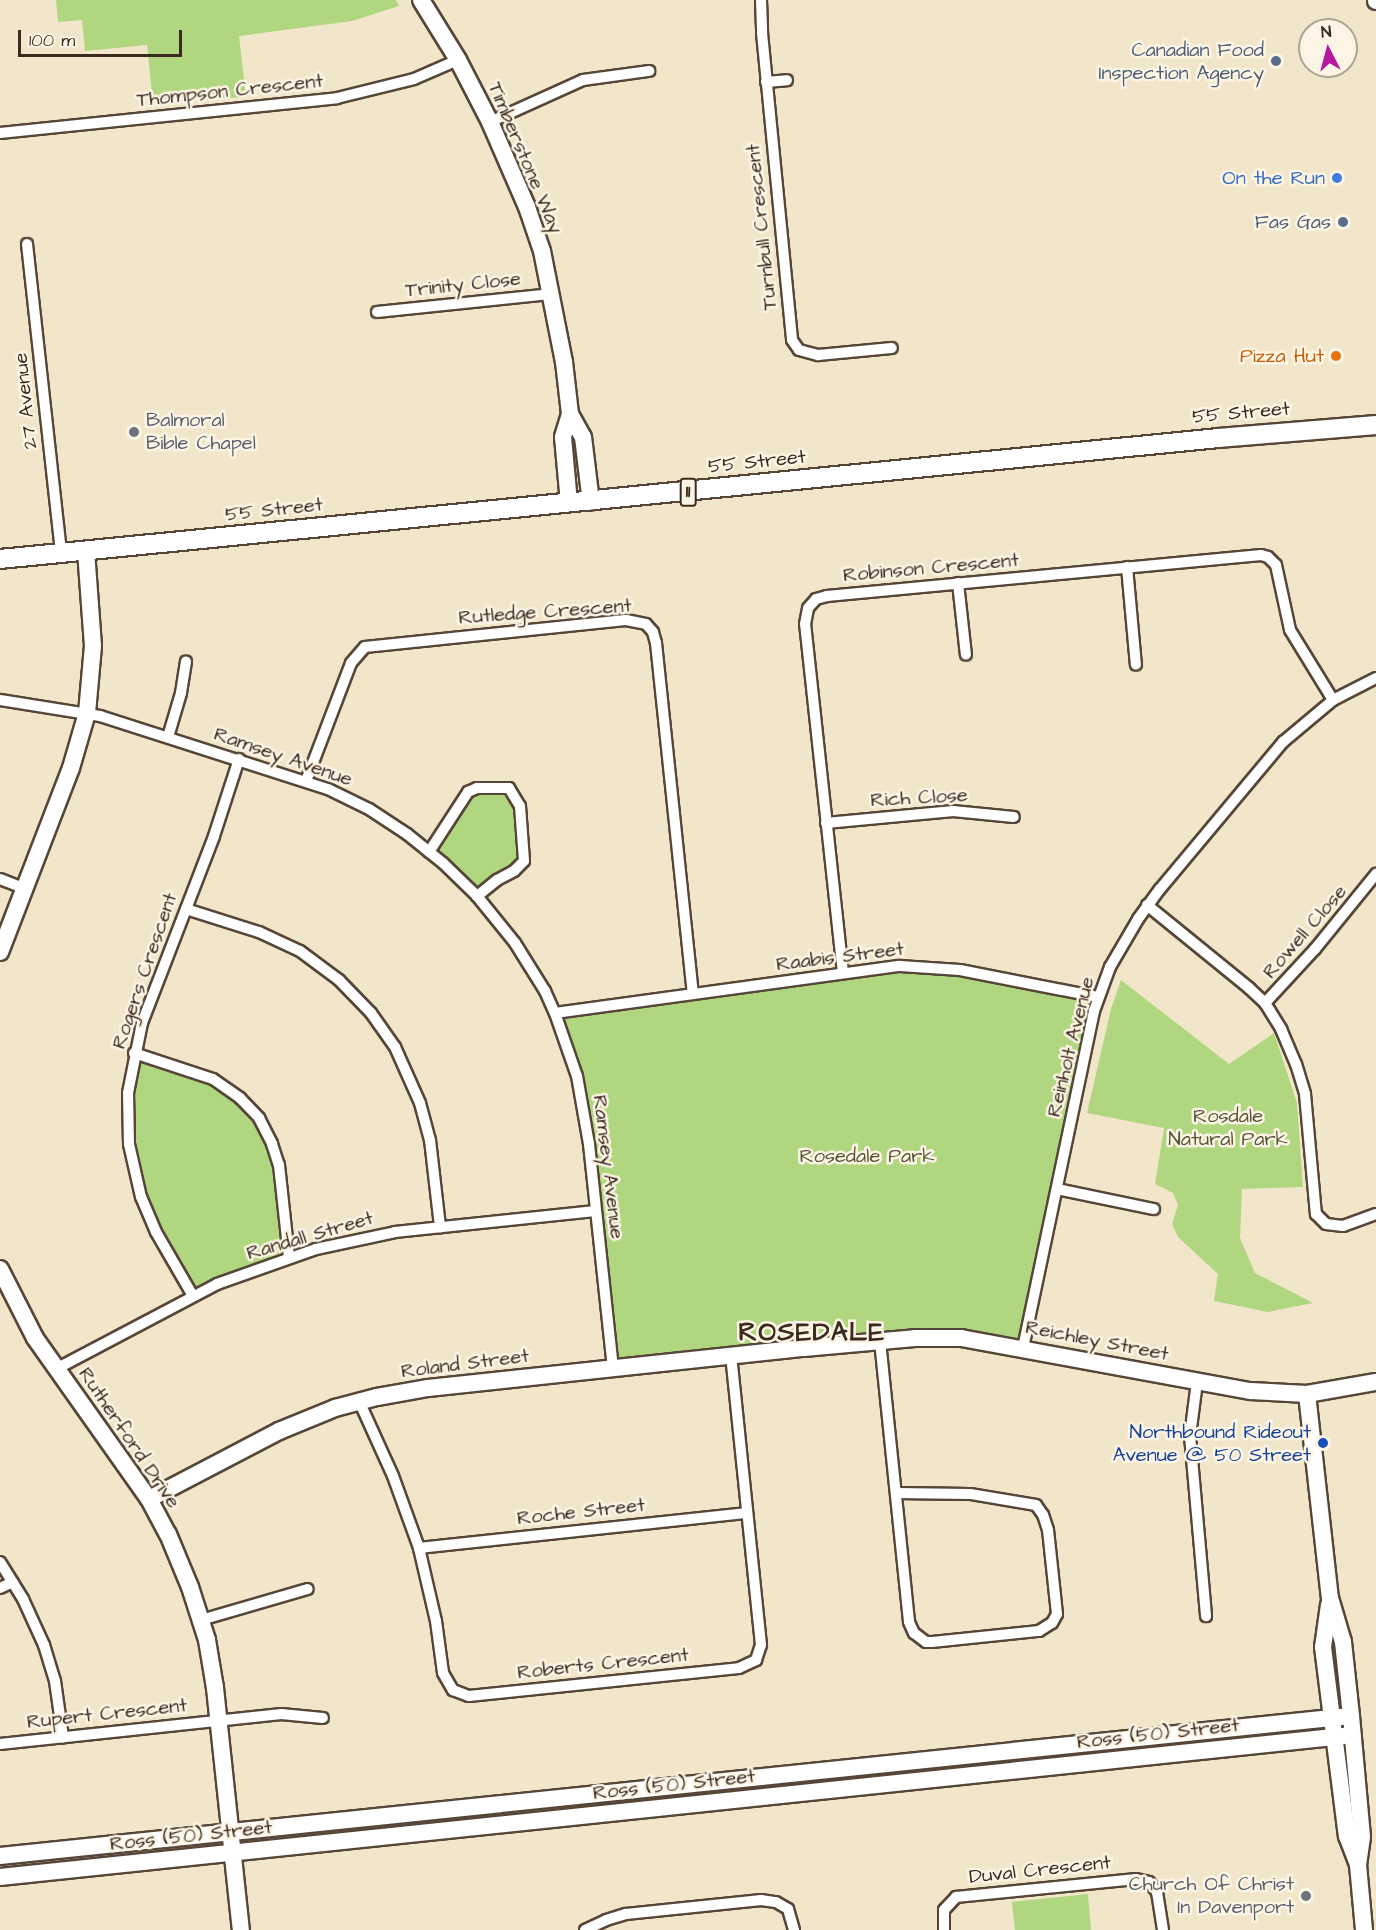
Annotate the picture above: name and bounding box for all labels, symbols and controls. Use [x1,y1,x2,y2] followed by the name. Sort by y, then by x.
[21,18,184,56] scale bar
[1298,18,1358,78] north arrow
[1320,21,1332,44] text: N
[29,28,75,53] text: 100 m
[1098,38,1264,85] place label: Canadian Food Inspection Agency
[1269,54,1283,68] marker: Canadian Food Inspection Agency
[136,69,324,113] street label: Thompson Crescent
[482,79,568,237] street label: Timberstone Way
[741,143,783,311] street label: Turnbull Crescent
[1222,166,1325,190] place label: On the Run
[1330,171,1344,185] marker: On the Run
[1255,210,1331,234] place label: Fas Gas
[1336,215,1350,229] marker: Fas Gas
[404,267,522,303] street label: Trinity Close
[1240,344,1324,368] place label: Pizza Hut
[1329,349,1343,363] marker: Pizza Hut
[9,352,43,450] street label: 27 Avenue
[1191,397,1291,429] street label: 55 Street
[146,408,256,455] place label: Balmoral Bible Chapel
[127,425,141,439] marker: Balmoral Bible Chapel
[707,445,807,479] street label: 55 Street
[679,477,697,507] road number: 11
[224,493,324,527] street label: 55 Street
[842,548,1020,588] street label: Robinson Crescent
[458,594,632,630] street label: Rutledge Crescent
[211,722,355,792] street label: Ramsey Avenue
[870,783,968,813] street label: Rich Close
[1258,880,1352,984] street label: Rowell Close
[107,890,183,1052] street label: Rogers Crescent
[775,937,905,977] street label: Raabis Street
[1042,974,1100,1120] street label: Reinholt Avenue
[587,1094,629,1240] street label: Ramsey Avenue
[1168,1104,1288,1151] park label: Rosdale Natural Park
[799,1144,935,1168] park label: Rosedale Park
[244,1206,376,1266] street label: Randall Street
[1023,1315,1171,1367] street label: Reichley Street
[739,1317,885,1349] district label: ROSEDALE
[400,1344,530,1384] street label: Roland Street
[73,1363,185,1513] street label: Rutherford Drive
[1113,1420,1311,1467] place label: Northbound Rideout Avenue @ 50 Street
[1316,1436,1330,1450] marker: Northbound Rideout Avenue @ 50 Street
[516,1493,646,1531] street label: Roche Street
[516,1643,690,1685] street label: Roberts Crescent
[26,1694,188,1734] street label: Rupert Crescent
[1076,1714,1240,1754] street label: Ross (50) Street
[592,1765,756,1805] street label: Ross (50) Street
[109,1816,273,1856] street label: Ross (50) Street
[968,1851,1112,1889] street label: Duval Crescent
[1129,1872,1294,1919] place label: Church Of Christ In Davenport
[1299,1889,1313,1903] marker: Church Of Christ In Davenport

